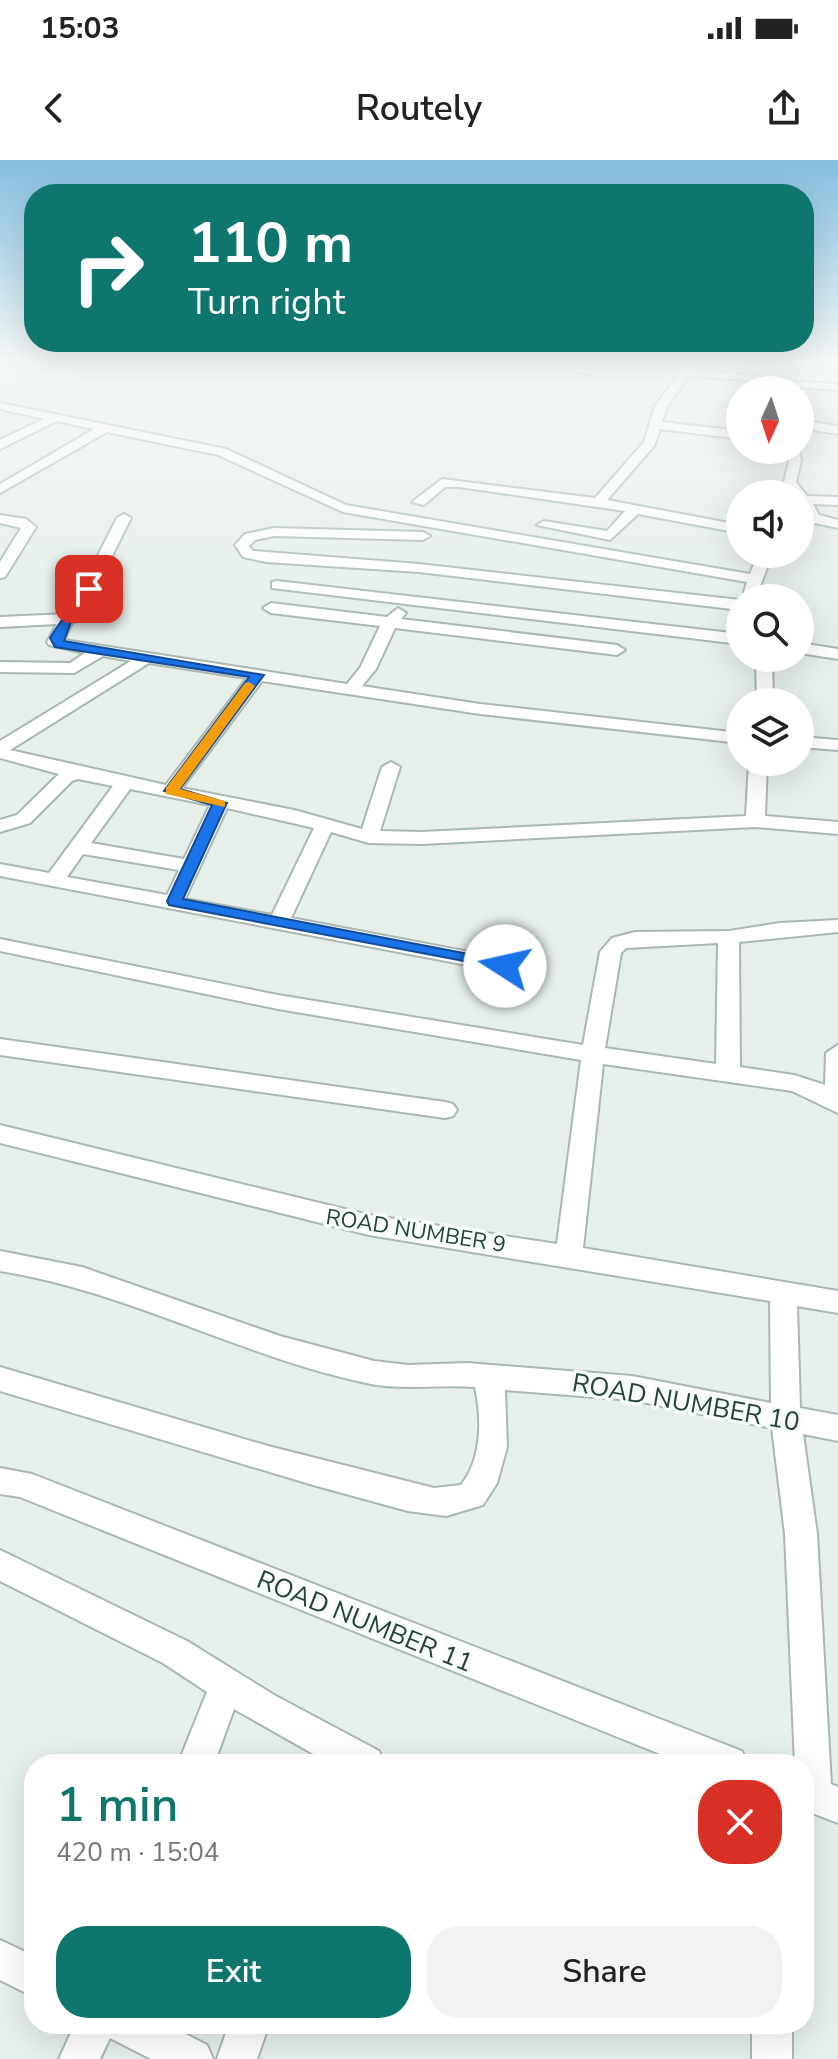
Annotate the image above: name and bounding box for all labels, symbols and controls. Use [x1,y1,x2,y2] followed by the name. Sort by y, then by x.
[40,8,119,49] text: 15:03
[356,84,482,133] text: Routely
[32,86,76,130] icon: back
[762,86,806,130] icon: share
[188,205,353,282] text: 110 m
[56,216,160,320] icon: right
[188,278,345,327] text: Turn right
[726,376,814,464] north arrow
[726,376,814,776] map controls
[726,480,814,568] button: sound
[55,555,123,623] pin
[67,567,111,611] icon: arrive
[726,584,814,672] button: search
[726,688,814,776] button: layers
[463,924,547,1008] position arrow
[324,1202,508,1260] street label: ROAD NUMBER 9
[570,1365,802,1440] street label: ROAD NUMBER 10
[252,1562,478,1681] street label: ROAD NUMBER 11
[56,1772,178,1838] text: 1 min
[698,1780,782,1864] button: close
[56,1835,219,1870] text: 420 m · 15:04
[56,1926,411,2018] button: Exit
[427,1926,782,2018] button: Share

